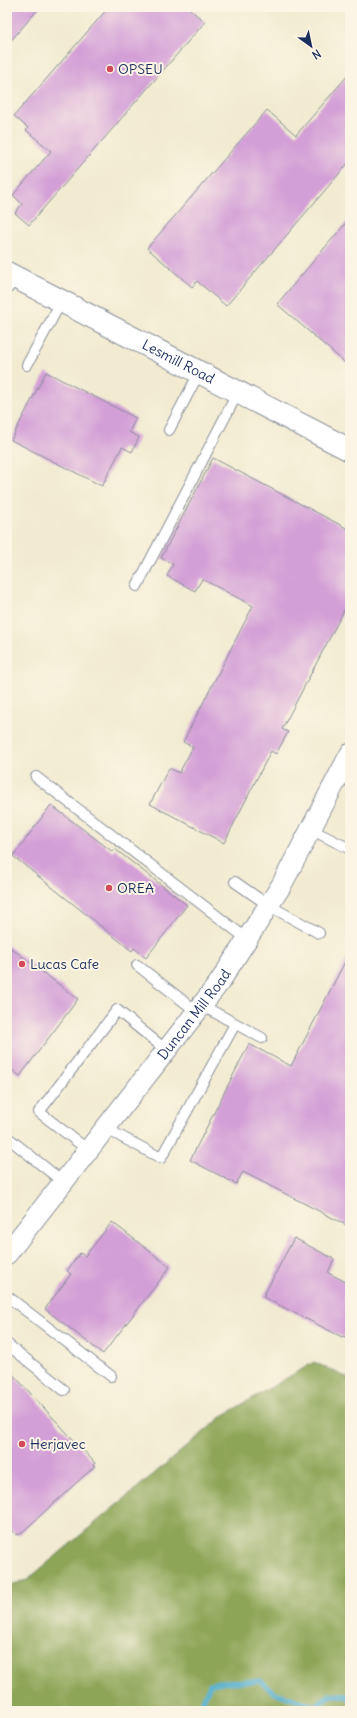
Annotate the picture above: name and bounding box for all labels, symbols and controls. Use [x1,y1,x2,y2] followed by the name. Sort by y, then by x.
[291,26,331,66] north arrow
[309,46,323,62] text: N
[118,60,163,78] place label: OPSEU
[105,64,115,74] marker: OPSEU
[139,335,218,388] street label: Lesmill Road
[117,879,154,897] place label: OREA
[104,883,114,893] marker: OREA
[30,955,99,973] place label: Lucas Cafe
[17,959,27,969] marker: Lucas Cafe
[153,966,235,1063] street label: Duncan Mill Road
[30,1435,86,1453] place label: Herjavec
[17,1439,27,1449] marker: Herjavec

